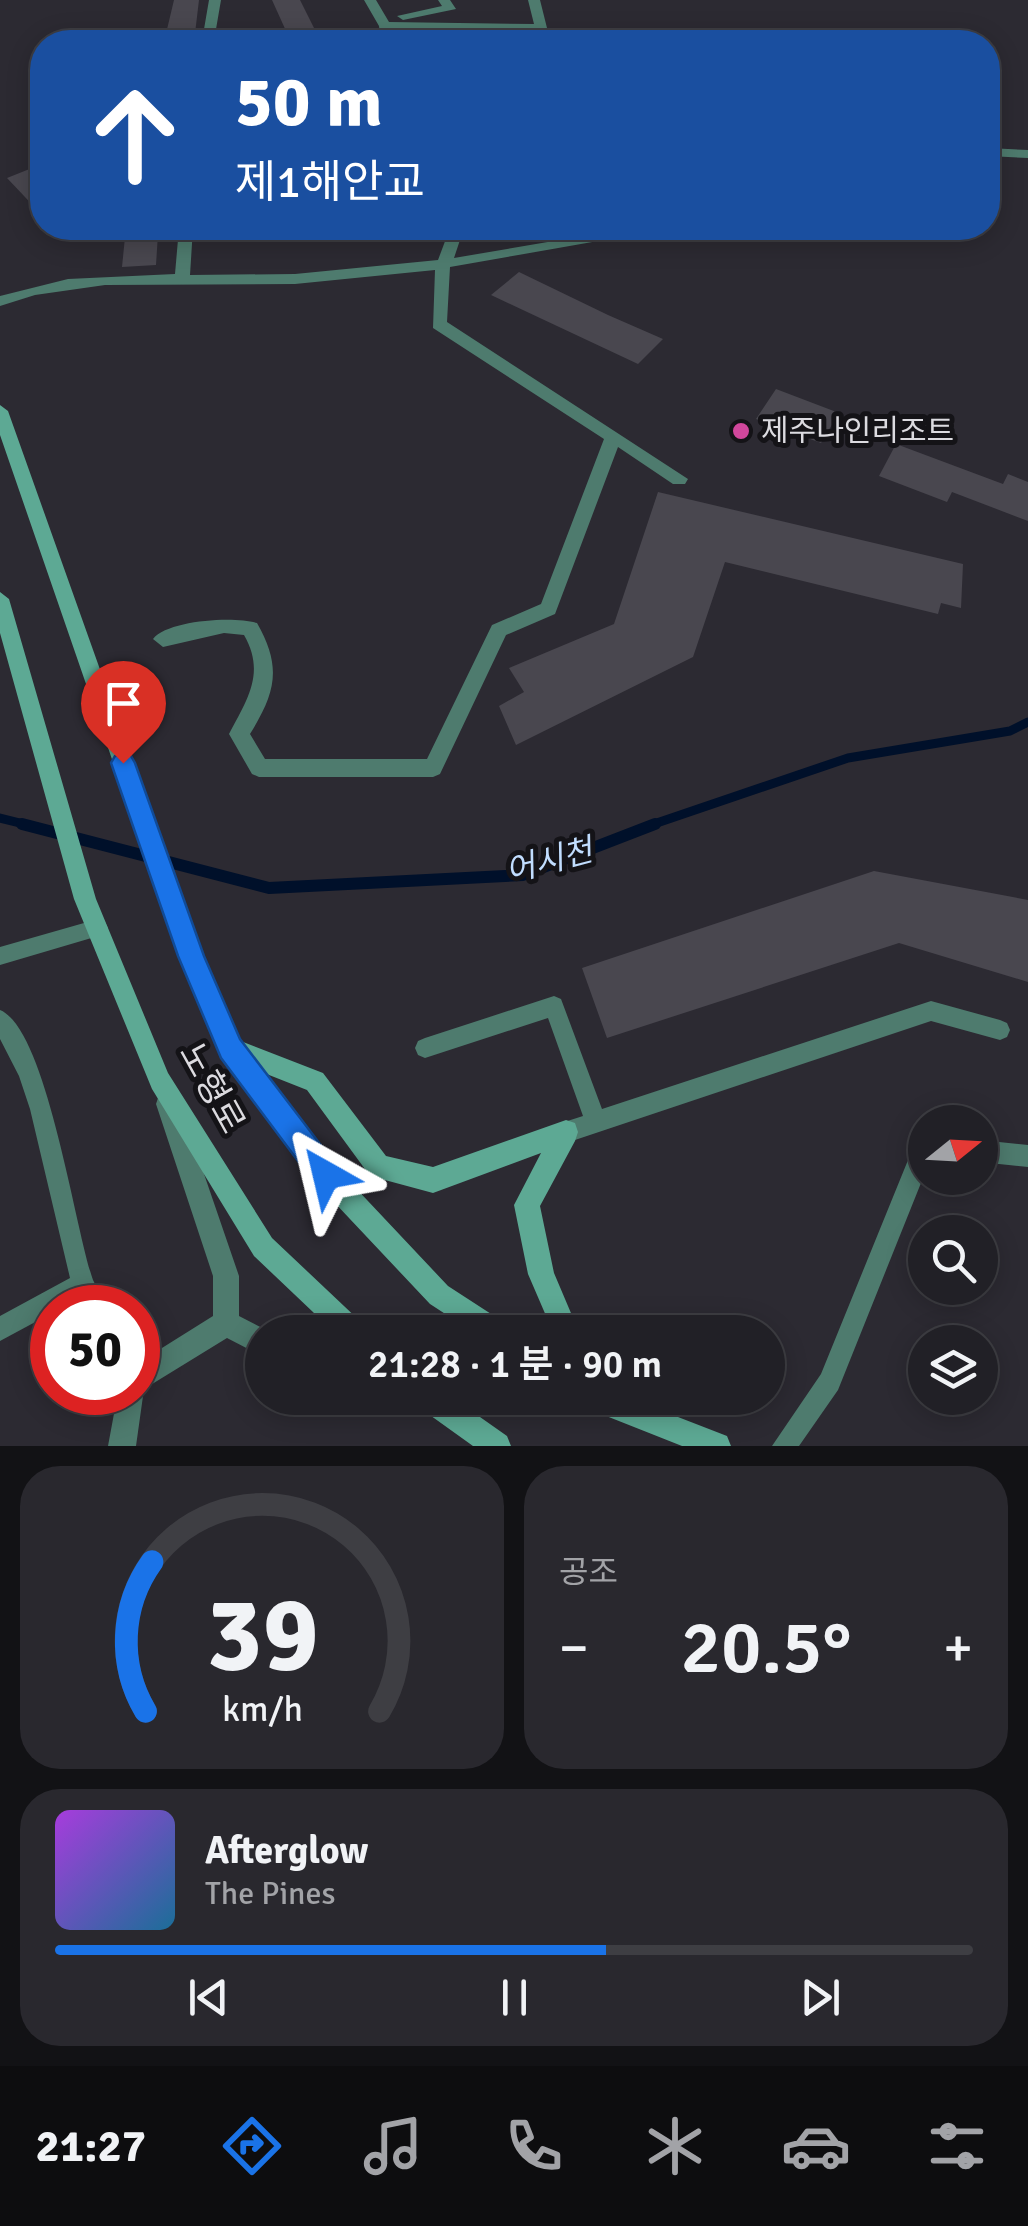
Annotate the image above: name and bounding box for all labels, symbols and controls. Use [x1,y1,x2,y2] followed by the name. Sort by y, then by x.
[235,59,383,145] text: 50 m
[70,70,200,200] icon: ahead
[235,155,425,210] text: 제1해안교
[761,413,954,450] place label: 제주나인리조트
[730,420,752,442] marker: 제주나인리조트
[81,661,166,764] pin
[96,676,151,731] icon: arrive
[501,830,600,891] water label: 어시천
[170,1035,254,1141] street label: 노형로
[908,1105,998,1195] north arrow
[908,1105,998,1415] map controls
[274,1123,378,1227] position arrow
[908,1215,998,1305] button: search
[30,1285,160,1415] speed limit sign: 50
[908,1325,998,1415] button: layers
[368,1341,662,1388] text: 21:28 · 1 분 · 90 m
[559,1553,618,1592] text: 공조
[206,1571,318,1699] text: 39
[680,1601,852,1694] text: 20.5°
[559,1614,589,1682] text: −
[943,1614,973,1682] text: +
[222,1687,302,1731] text: km/h
[205,1827,368,1874] text: Afterglow
[205,1874,336,1913] text: The Pines
[181,1970,236,2025] icon: previous
[487,1970,542,2025] icon: pause
[793,1970,848,2025] icon: next
[217,2111,287,2181] icon: directions
[358,2111,428,2181] icon: music
[499,2111,569,2181] icon: phone
[640,2111,710,2181] icon: climate
[781,2111,851,2181] icon: car
[922,2111,992,2181] icon: filters
[36,2119,146,2174] text: 21:27

